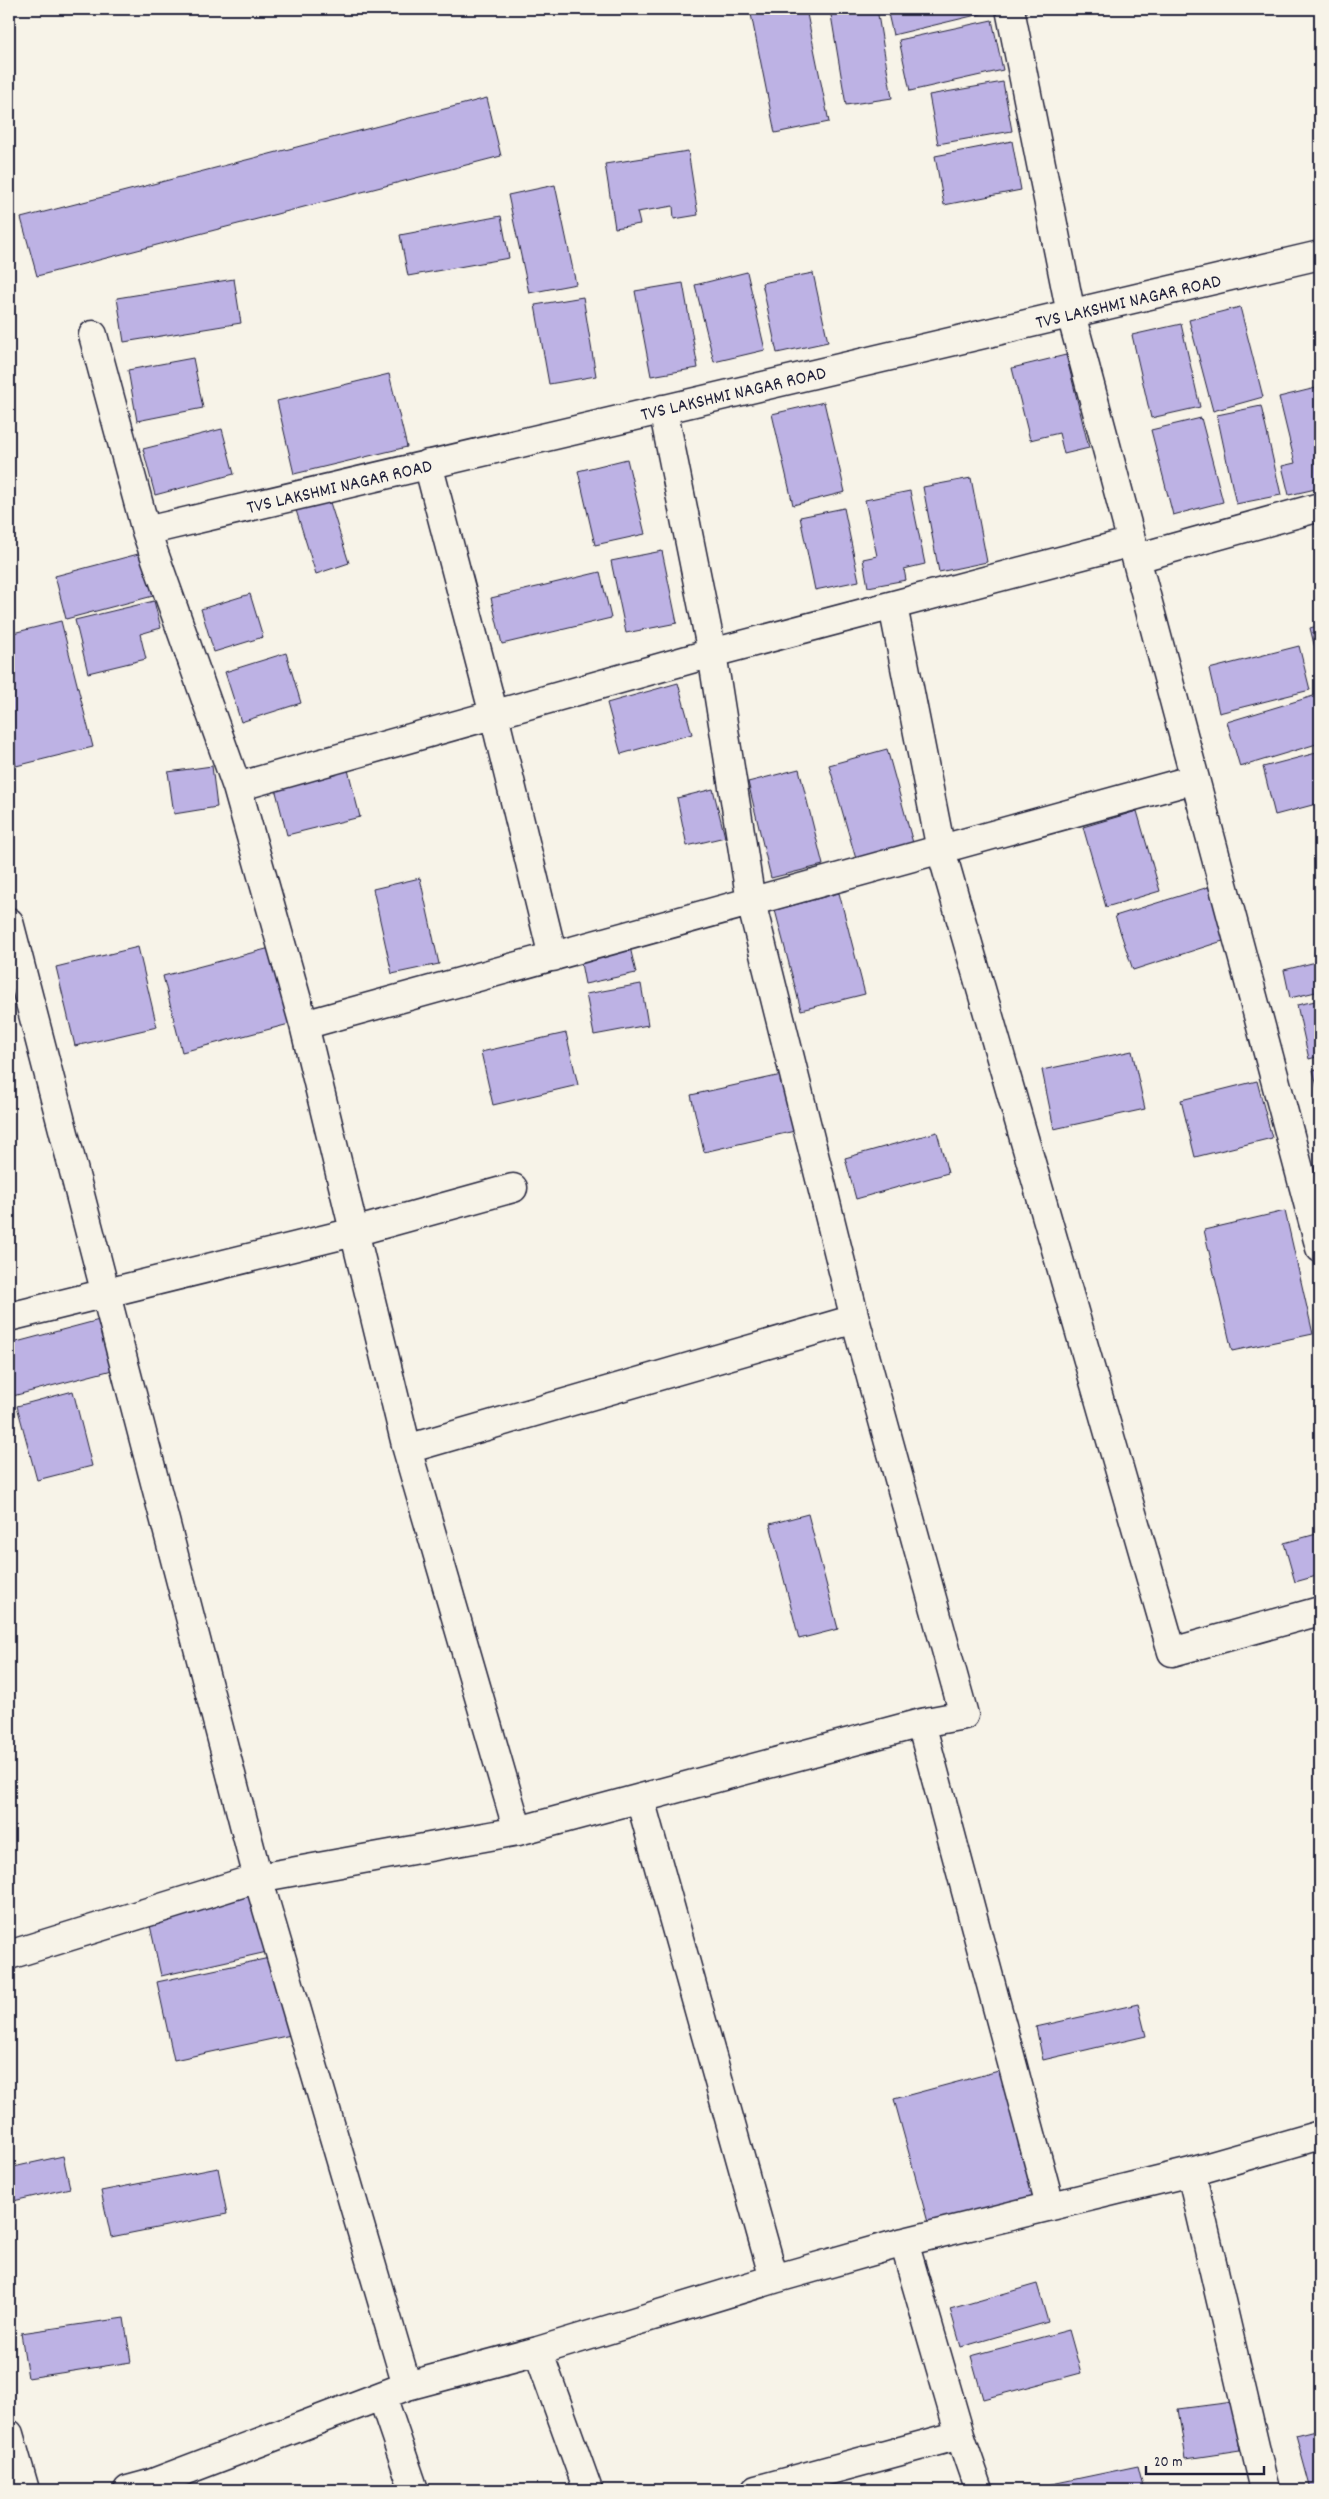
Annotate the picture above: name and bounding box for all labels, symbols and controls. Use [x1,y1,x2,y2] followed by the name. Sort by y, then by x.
[1033,269,1224,338] street label: TVS LAKSHMI NAGAR ROAD
[638,361,829,430] street label: TVS LAKSHMI NAGAR ROAD
[244,454,435,523] street label: TVS LAKSHMI NAGAR ROAD
[1146,2444,1264,2476] scale bar
[1154,2452,1182,2474] text: 20 m

